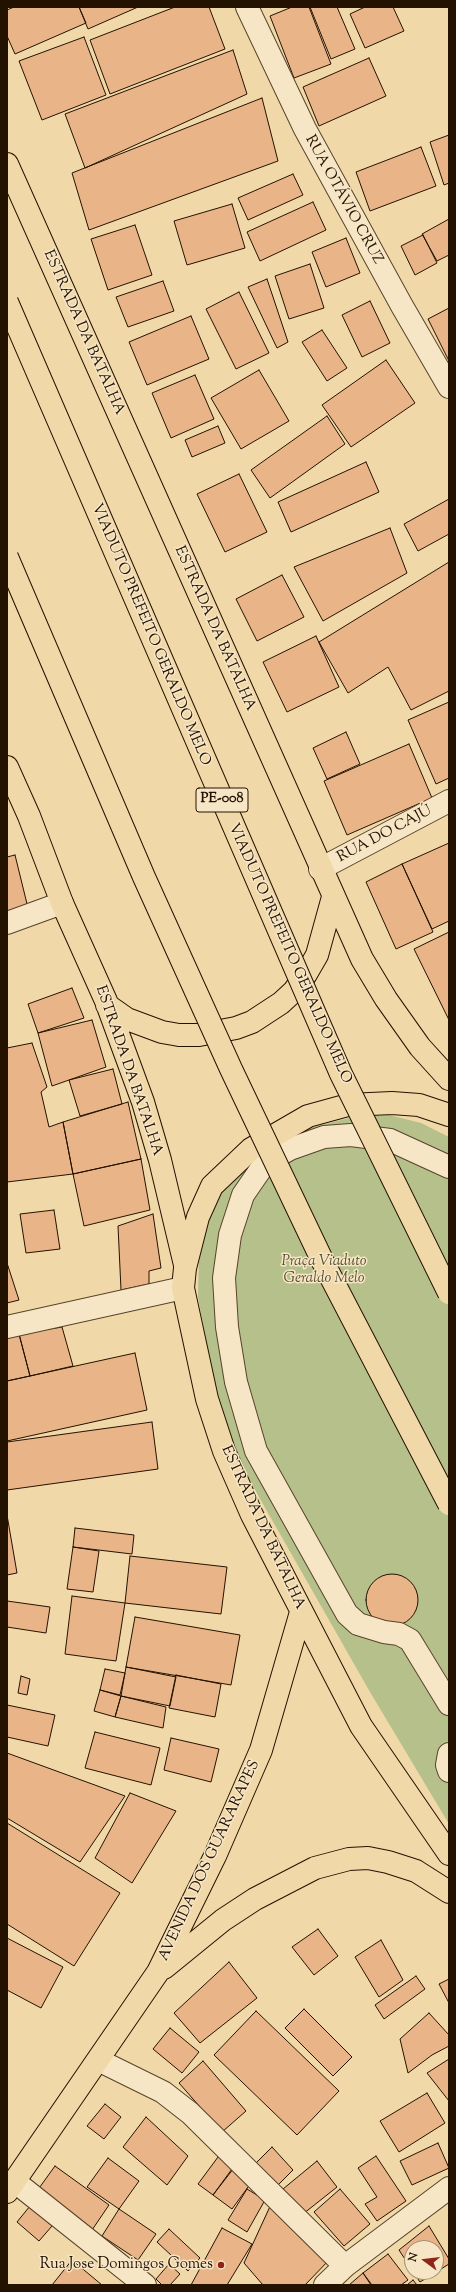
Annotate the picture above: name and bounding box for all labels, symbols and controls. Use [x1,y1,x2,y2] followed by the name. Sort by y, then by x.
[300,132,386,268] street label: RUA OTÁVIO CRUZ
[38,248,128,418] street label: ESTRADA DA BATALHA
[86,501,214,769] street label: VIADUTO PREFEITO GERALDO MELO
[169,544,259,714] street label: ESTRADA DA BATALHA
[196,788,248,812] road number: PE-008
[335,803,435,867] street label: RUA DO CAJÚ
[223,821,355,1087] street label: VIADUTO PREFEITO GERALDO MELO
[90,983,166,1159] street label: ESTRADA DA BATALHA
[282,1253,366,1288] park label: Praça Viaduto Geraldo Melo
[216,1443,308,1613] street label: ESTRADA DA BATALHA
[155,1758,265,1964] street label: AVENIDA DOS GUARARAPES
[404,2240,444,2280] north arrow
[405,2251,422,2263] text: N
[40,2256,213,2274] place label: Rua Jose Domingos Gomes
[216,2260,226,2270] marker: Rua Jose Domingos Gomes

